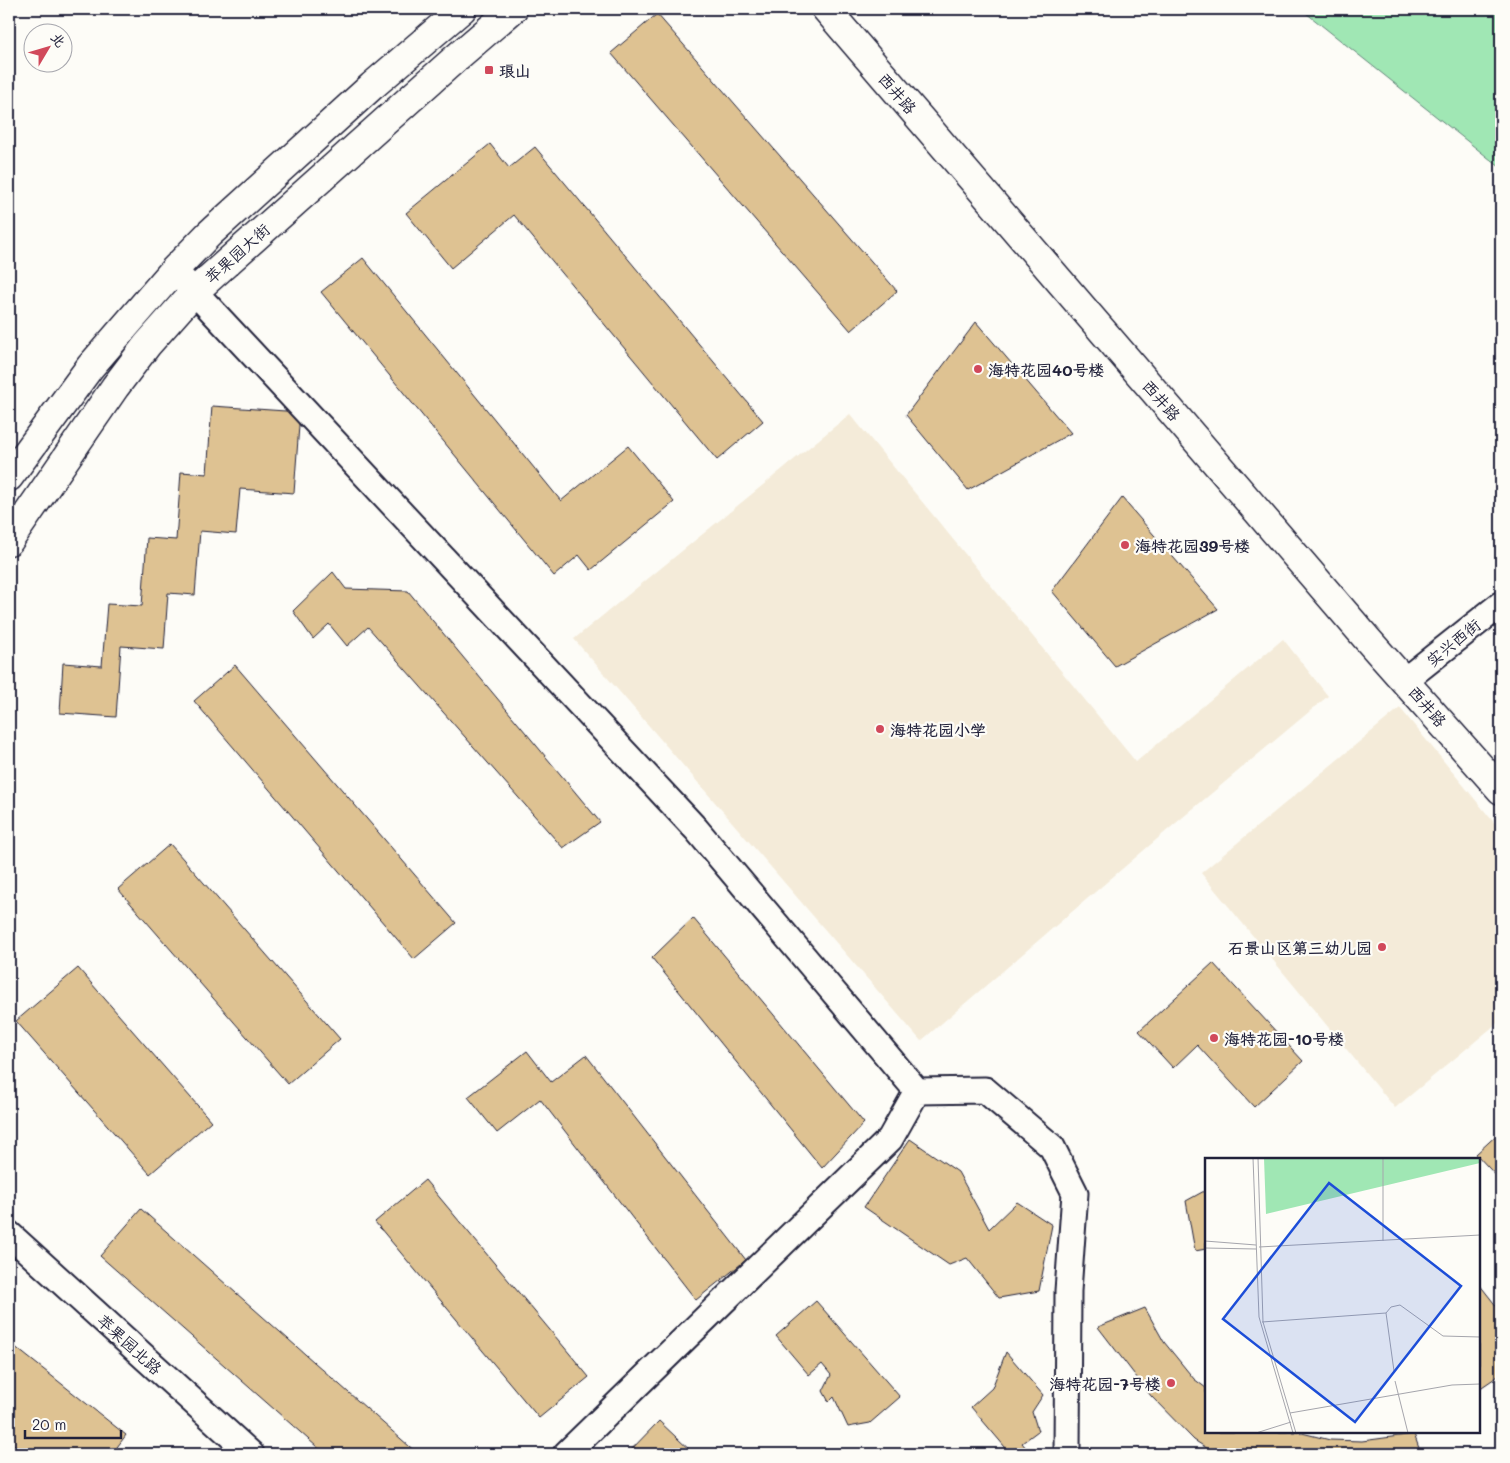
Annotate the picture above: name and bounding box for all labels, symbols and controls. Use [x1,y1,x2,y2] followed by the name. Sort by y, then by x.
[22,22,72,72] north arrow
[47,28,70,51] text: 北
[499,60,531,81] place label: 琅山
[483,64,495,76] marker: 琅山
[874,68,922,118] street label: 西井路
[200,218,274,288] street label: 苹果园大街
[988,359,1104,380] place label: 海特花园40号楼
[972,363,984,375] marker: 海特花园40号楼
[1138,375,1186,425] street label: 西井路
[1135,535,1250,556] place label: 海特花园39号楼
[1119,539,1131,551] marker: 海特花园39号楼
[1422,614,1484,670] street label: 实兴西街
[1404,681,1452,731] street label: 西井路
[890,719,986,740] place label: 海特花园小学
[874,723,886,735] marker: 海特花园小学
[1228,937,1372,958] place label: 石景山区第三幼儿园
[1376,941,1388,953] marker: 石景山区第三幼儿园
[1224,1028,1344,1049] place label: 海特花园-10号楼
[1208,1032,1220,1044] marker: 海特花园-10号楼
[1205,1158,1480,1433] inset map
[93,1309,167,1379] street label: 苹果园北路
[1049,1373,1161,1394] place label: 海特花园-7号楼
[1165,1377,1177,1389] marker: 海特花园-7号楼
[25,1408,121,1440] scale bar
[32,1414,66,1434] text: 20 m

